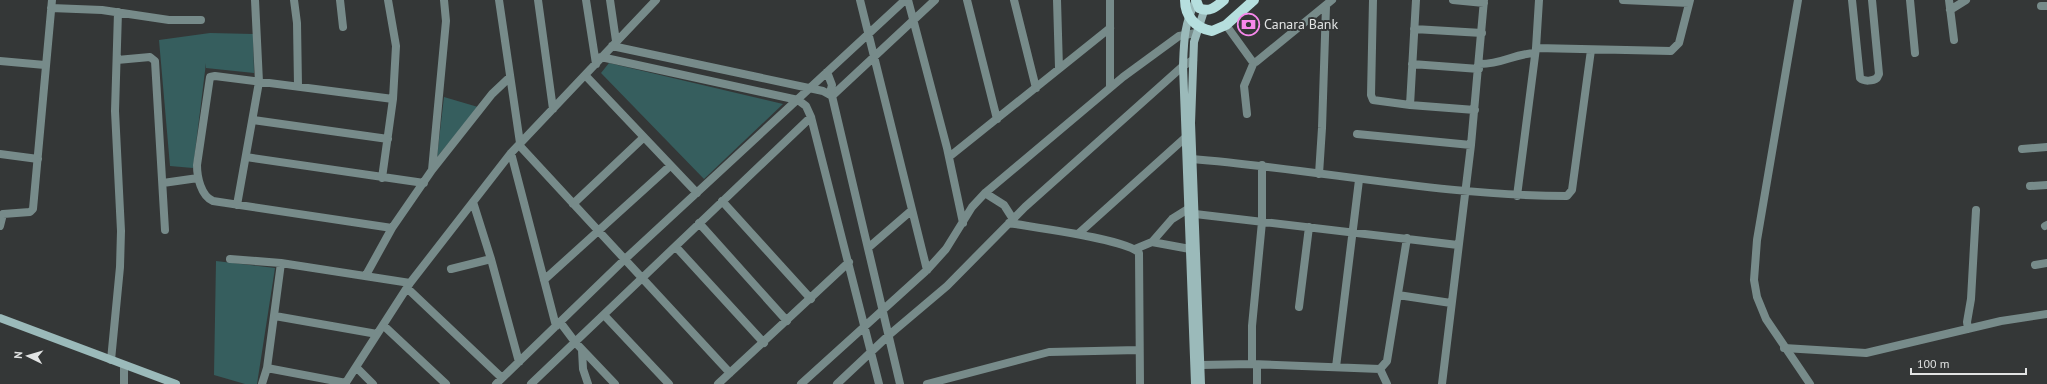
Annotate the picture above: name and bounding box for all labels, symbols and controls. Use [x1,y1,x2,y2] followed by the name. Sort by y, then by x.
[1235,11,1261,37] bank icon: Canara Bank
[1264,15,1339,33] place label: Canara Bank
[8,336,48,376] north arrow
[1911,350,2026,376] scale bar
[11,351,25,359] text: N
[1917,356,1950,371] text: 100 m

